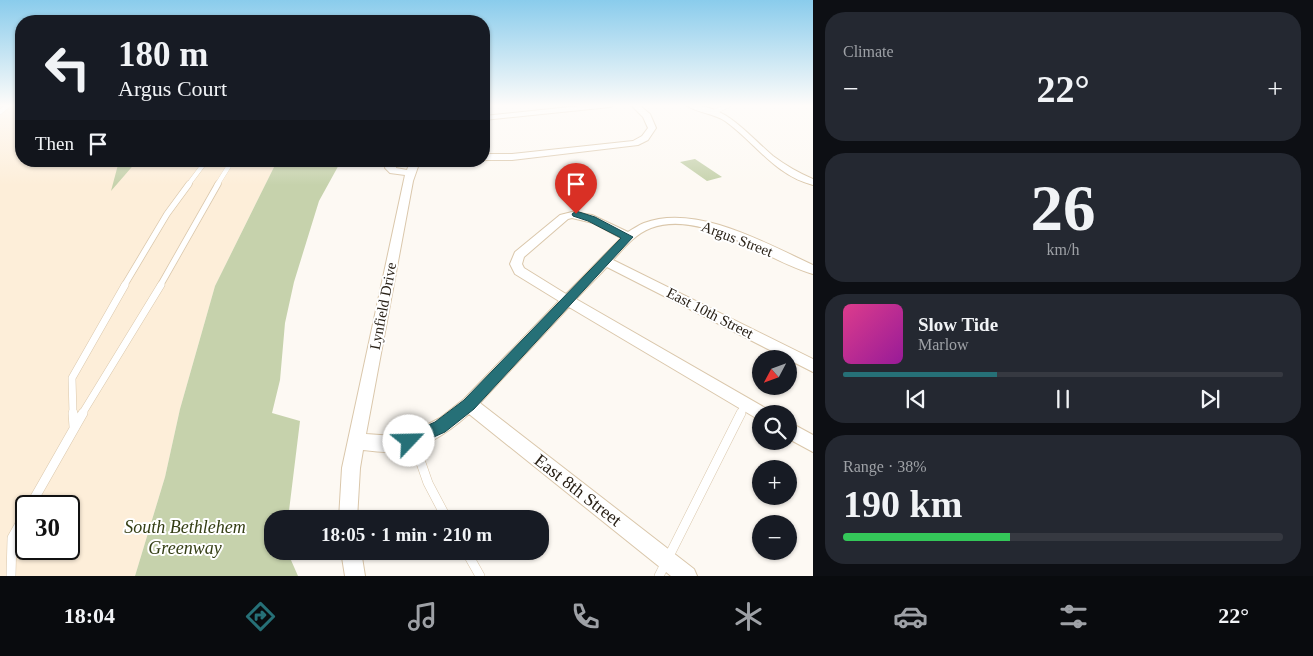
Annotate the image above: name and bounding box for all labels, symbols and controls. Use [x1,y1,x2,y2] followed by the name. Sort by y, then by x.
[35,35,100,100] icon: left
[118,35,208,74] text: 180 m
[843,43,894,60] text: Climate
[1036,68,1090,110] text: 22°
[843,73,859,104] text: −
[1267,73,1283,104] text: +
[118,76,227,101] text: Argus Court
[84,130,112,158] icon: arrive
[35,133,74,154] text: Then
[555,163,597,214] pin
[562,170,590,198] icon: arrive
[1031,172,1096,244] text: 26
[699,218,776,260] street label: Argus Street
[1047,241,1079,258] text: km/h
[367,261,399,351] street label: Lynfield Drive
[664,284,757,342] street label: East 10th Street
[918,314,998,335] text: Slow Tide
[918,336,969,353] text: Marlow
[752,350,798,395] north arrow
[752,350,797,560] map controls
[902,385,930,413] icon: previous
[1049,385,1077,413] icon: pause
[1196,385,1224,413] icon: next
[752,405,797,450] button: search
[382,414,434,466] position arrow
[530,450,626,530] street label: East 8th Street
[843,458,927,475] text: Range · 38%
[752,460,797,505] button: +
[843,483,962,525] text: 190 km
[15,495,80,560] speed limit sign: 30
[752,515,797,560] button: −
[124,517,246,558] park label: South Bethlehem Greenway
[321,524,492,545] text: 18:05 · 1 min · 210 m
[243,599,278,634] icon: directions
[405,599,440,634] icon: music
[568,599,603,634] icon: phone
[731,599,766,634] icon: climate
[893,599,928,634] icon: car
[1056,599,1091,634] icon: filters
[64,603,115,628] text: 18:04
[1218,603,1249,628] text: 22°

